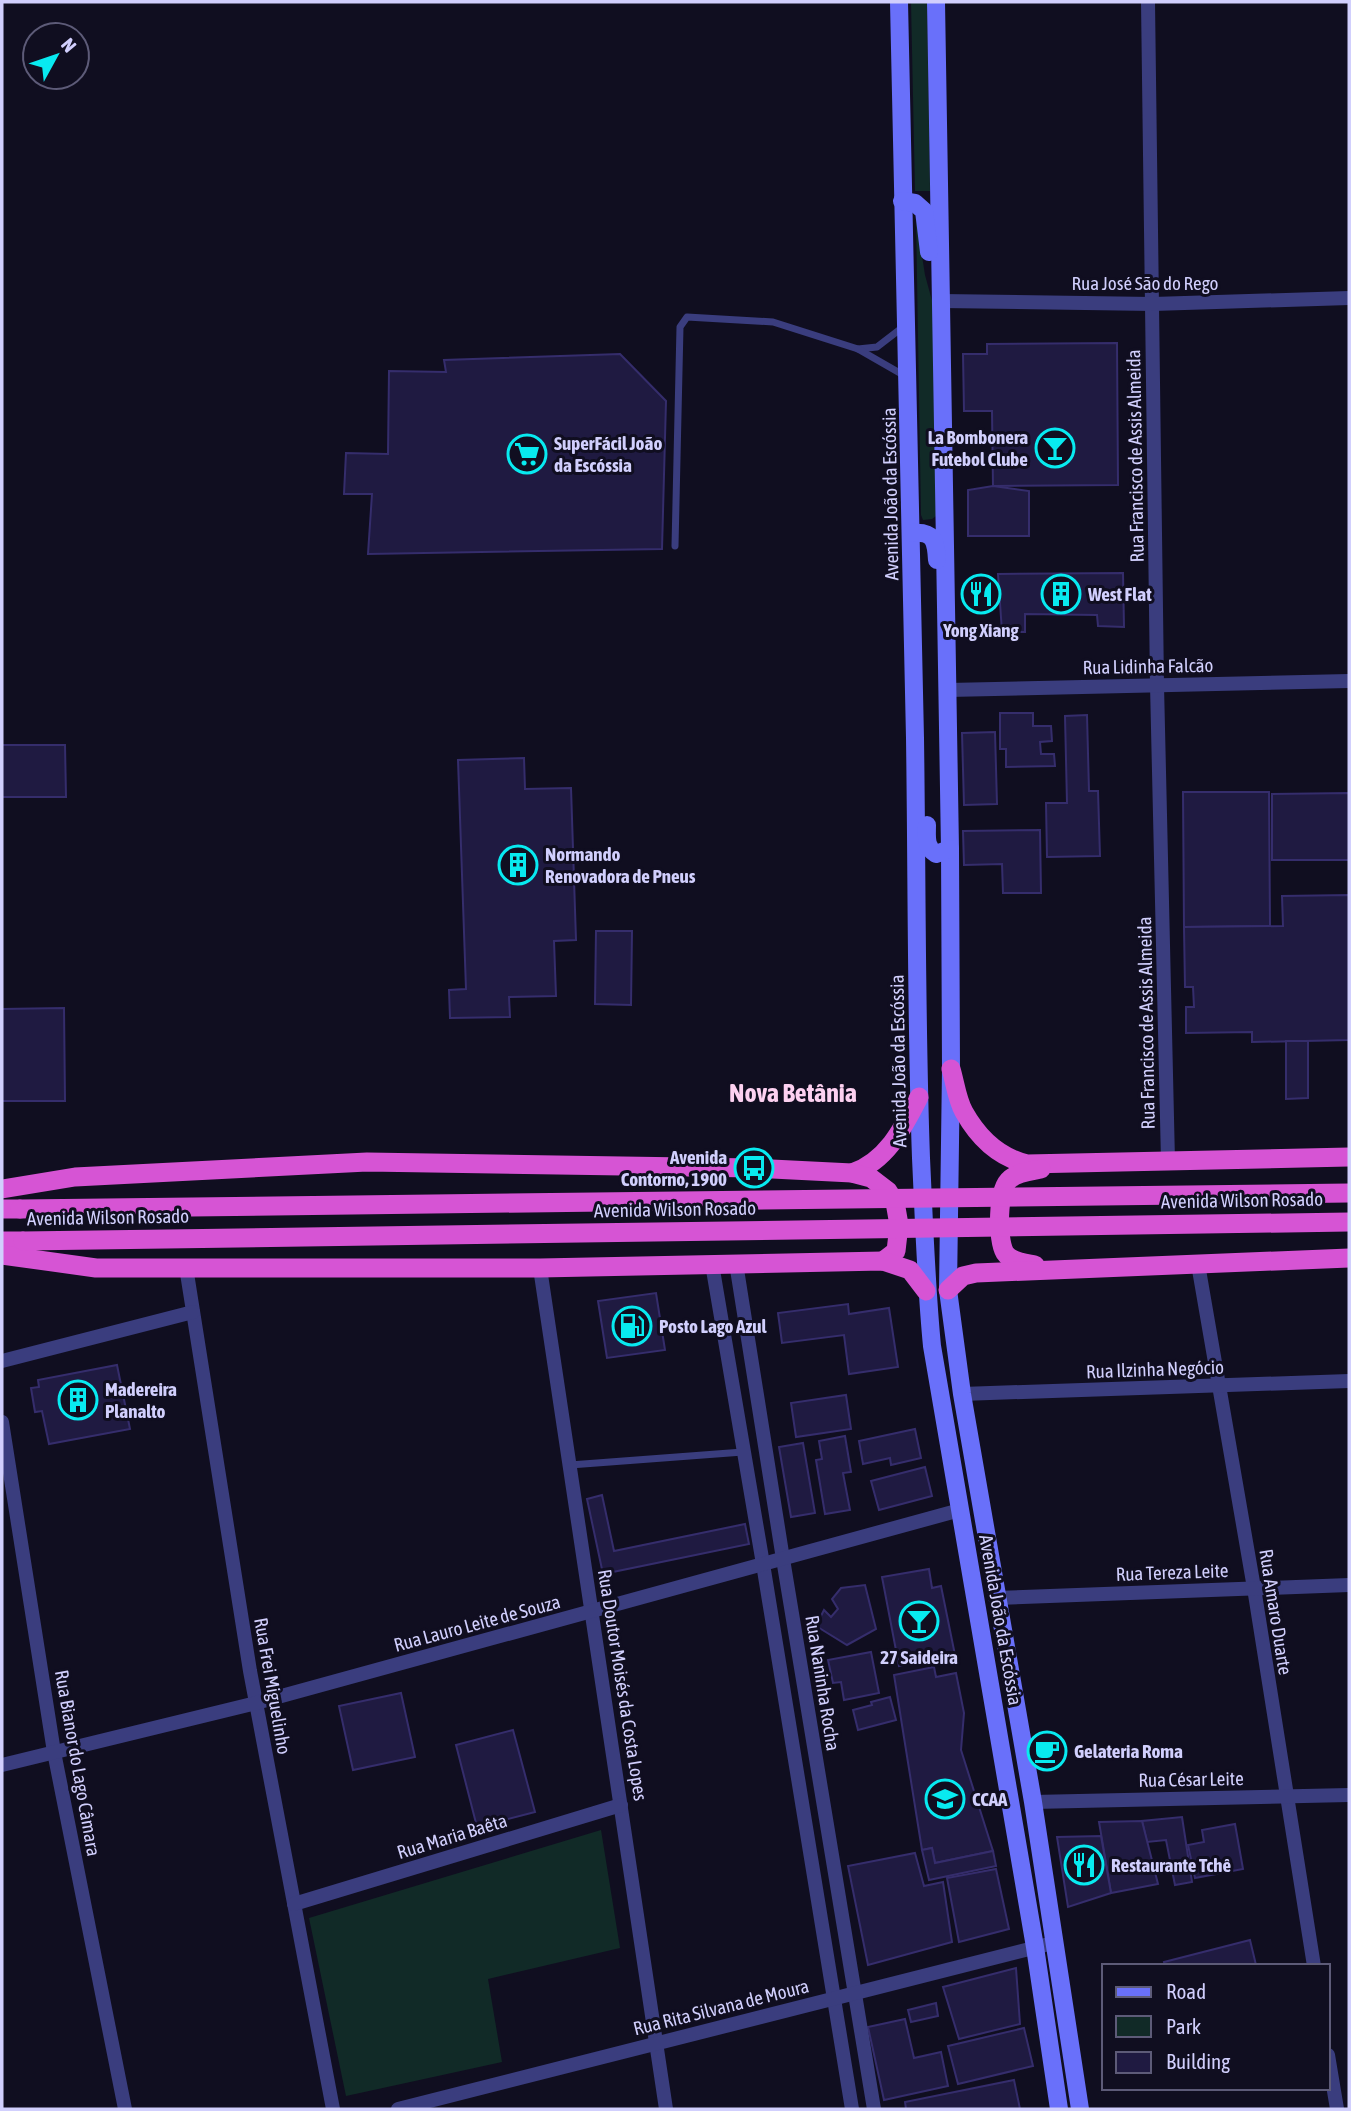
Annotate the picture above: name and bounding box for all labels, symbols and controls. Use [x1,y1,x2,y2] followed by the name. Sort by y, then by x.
[21,21,91,91] north arrow
[57,34,81,56] text: N
[1072,272,1218,294] street label: Rua José São do Rego
[1122,349,1148,563] street label: Rua Francisco de Assis Almeida
[877,407,903,581] street label: Avenida João da Escóssia
[928,426,1028,470] place label: La Bombonera Futebol Clube
[1034,427,1076,469] bar icon: La Bombonera Futebol Clube
[554,432,662,476] place label: SuperFácil João da Escóssia
[506,433,548,475] supermarket icon: SuperFácil João da Escóssia
[960,573,1002,615] restaurant icon: Yong Xiang
[1040,573,1082,615] building icon: West Flat
[1087,583,1152,605] place label: West Flat
[942,619,1020,641] place label: Yong Xiang
[1082,654,1214,678] street label: Rua Lidinha Falcão
[545,843,696,887] place label: Normando Renovadora de Pneus
[497,844,539,886] building icon: Normando Renovadora de Pneus
[1133,916,1159,1130] street label: Rua Francisco de Assis Almeida
[885,974,911,1148] street label: Avenida João da Escóssia
[729,1078,857,1108] district label: Nova Betânia
[621,1146,727,1190] place label: Avenida Contorno, 1900
[733,1147,775,1189] bus stop icon: Avenida Contorno, 1900
[1161,1188,1323,1212] street label: Avenida Wilson Rosado
[594,1197,756,1221] street label: Avenida Wilson Rosado
[27,1205,189,1229] street label: Avenida Wilson Rosado
[611,1305,653,1347] fuel station icon: Posto Lago Azul
[659,1315,767,1337] place label: Posto Lago Azul
[1086,1356,1224,1382] street label: Rua Ilzinha Negócio
[105,1378,177,1422] place label: Madereira Planalto
[57,1379,99,1421] building icon: Madereira Planalto
[975,1533,1027,1707] street label: Avenida João da Escóssia
[1255,1548,1297,1676] street label: Rua Amaro Duarte
[1115,1559,1229,1585] street label: Rua Tereza Leite
[594,1568,652,1803] street label: Rua Doutor Moisés da Costa Lopes
[391,1590,563,1656] street label: Rua Lauro Leite de Souza
[898,1600,940,1642] bar icon: 27 Saideira
[801,1614,845,1752] street label: Rua Naninha Rocha
[250,1616,296,1756] street label: Rua Frei Miguelinho
[880,1646,958,1668] place label: 27 Saideira
[51,1668,105,1858] street label: Rua Bianor do Lago Câmara
[1026,1730,1068,1772] cafe icon: Gelateria Roma
[1074,1740,1183,1762] place label: Gelateria Roma
[1138,1767,1244,1791] street label: Rua César Leite
[924,1778,966,1820] school or university icon: CCAA
[972,1788,1008,1810] place label: CCAA
[394,1809,510,1863] street label: Rua Maria Baêta
[1063,1844,1105,1886] restaurant icon: Restaurante Tchê
[1111,1854,1232,1876] place label: Restaurante Tchê
[1102,1964,1330,2090] legend
[631,1975,811,2039] street label: Rua Rita Silvana de Moura
[1166,1979,1206,2003] text: Road
[1166,2014,1201,2038] text: Park
[1166,2049,1230,2073] text: Building

